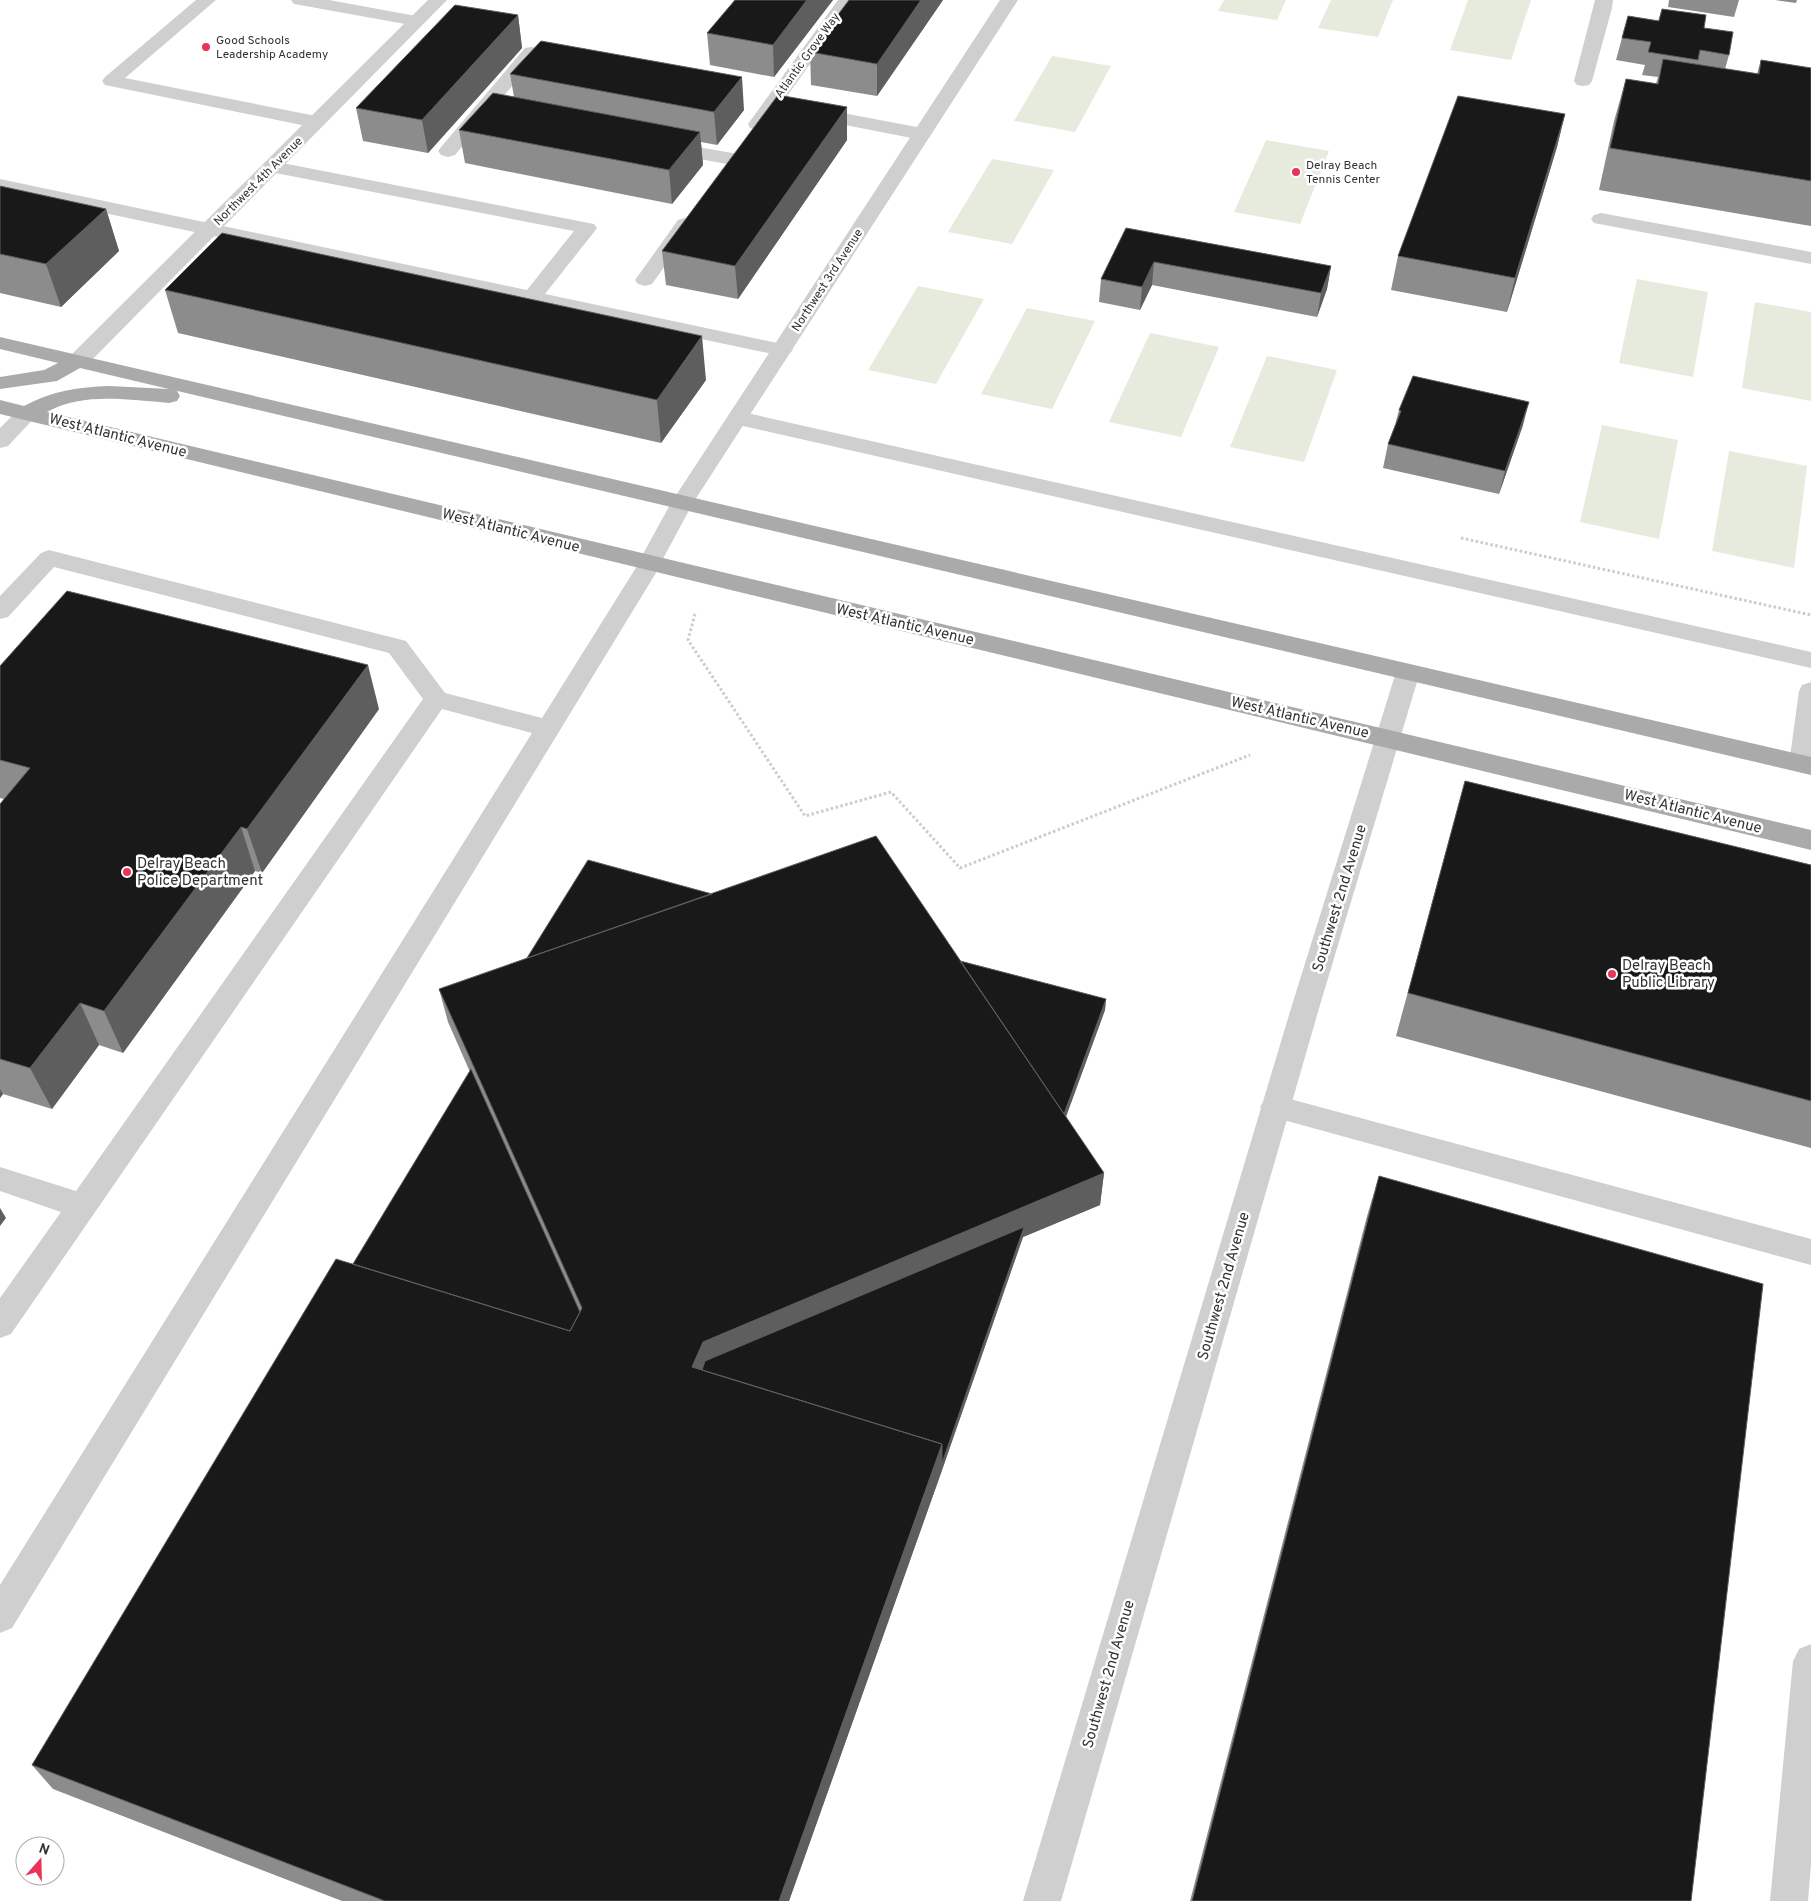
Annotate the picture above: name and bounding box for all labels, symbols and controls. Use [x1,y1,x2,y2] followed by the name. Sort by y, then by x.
[772,10,844,101] street label: Atlantic Grove Way
[216,33,328,63] place label: Good Schools Leadership Academy
[200,41,212,53] marker: Good Schools Leadership Academy
[211,134,307,230] street label: Northwest 4th Avenue
[1306,158,1381,188] place label: Delray Beach Tennis Center
[1290,166,1302,178] marker: Delray Beach Tennis Center
[789,226,867,335] street label: Northwest 3rd Avenue
[47,410,188,463] street label: West Atlantic Avenue
[440,505,581,558] street label: West Atlantic Avenue
[834,600,976,651] street label: West Atlantic Avenue
[1229,693,1371,744] street label: West Atlantic Avenue
[1622,786,1763,839] street label: West Atlantic Avenue
[1309,822,1372,974] street label: Southwest 2nd Avenue
[137,855,263,891] place label: Delray Beach Police Department
[121,866,133,878] marker: Delray Beach Police Department
[1622,957,1715,993] place label: Delray Beach Public Library
[1606,968,1618,980] marker: Delray Beach Public Library
[1194,1210,1255,1363] street label: Southwest 2nd Avenue
[1079,1598,1140,1751] street label: Southwest 2nd Avenue
[15,1836,65,1886] north arrow
[36,1840,52,1860] text: N

